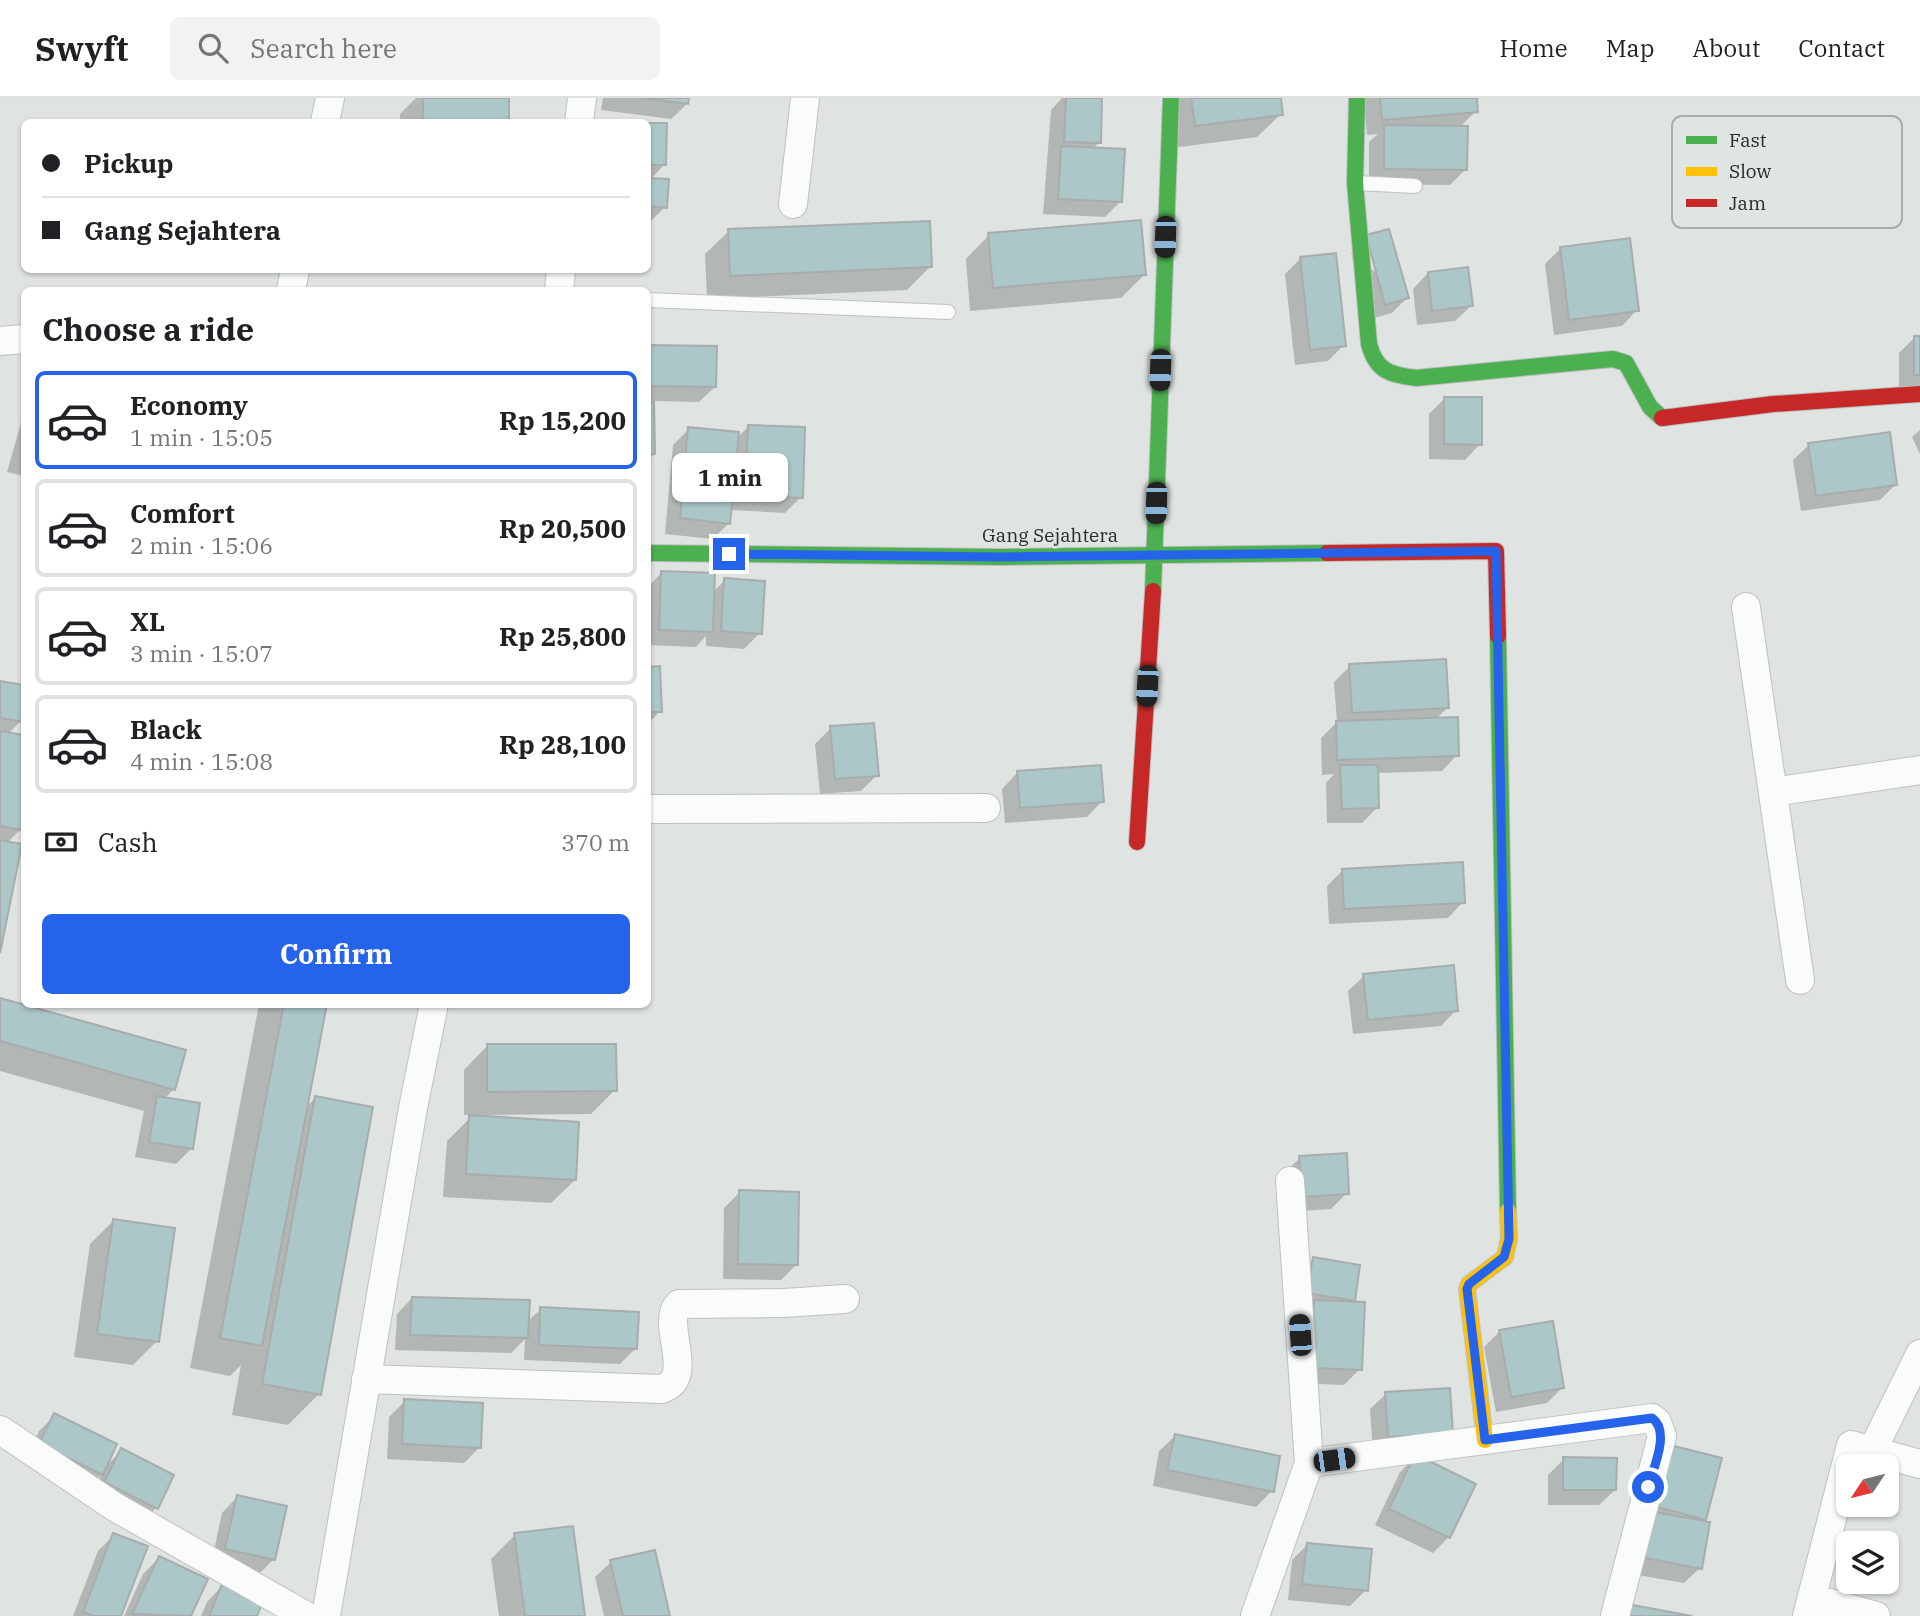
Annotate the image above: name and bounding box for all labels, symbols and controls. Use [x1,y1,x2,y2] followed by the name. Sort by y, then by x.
[170,17,660,80] search box
[35,27,128,70] text: Swyft
[194,29,232,67] icon: search
[250,31,397,65] text: Search here
[1500,32,1568,64] text: Home
[1606,32,1654,64] text: Map
[1692,32,1760,64] text: About
[1798,32,1885,64] text: Contact
[1672,116,1902,228] legend
[1729,128,1767,152] text: Fast
[84,146,174,180] text: Pickup
[1729,159,1771,183] text: Slow
[1729,191,1766,215] text: Jam
[84,213,281,247] text: Gang Sejahtera
[1154,216,1177,258] car
[42,308,254,350] text: Choose a ride
[1149,349,1172,391] car
[130,388,248,422] text: Economy
[46,389,109,452] icon: car
[499,403,626,437] text: Rp 15,200
[130,422,273,452] text: 1 min · 15:05
[671,452,787,502] callout: 1 min
[698,462,762,492] text: 1 min
[1145,482,1168,524] car
[130,496,235,530] text: Comfort
[46,497,109,560] icon: car
[499,511,626,545] text: Rp 20,500
[982,523,1118,547] street label: Gang Sejahtera
[130,530,273,560] text: 2 min · 15:06
[713,538,745,570] route end
[130,604,165,638] text: XL
[46,605,109,668] icon: car
[499,619,626,653] text: Rp 25,800
[130,638,273,668] text: 3 min · 15:07
[1136,664,1159,708] car
[130,712,202,746] text: Black
[46,713,109,776] icon: car
[499,727,626,761] text: Rp 28,100
[130,746,273,776] text: 4 min · 15:08
[42,823,80,861] icon: cash
[98,825,158,859] text: Cash
[561,827,630,857] text: 370 m
[42,914,630,994] button: Confirm
[1289,1313,1312,1357] car
[1312,1447,1357,1473] car
[1836,1454,1899,1517] north arrow
[1836,1454,1899,1594] map controls
[1632,1471,1664,1503] route start
[1836,1531,1899,1594] button: layers

